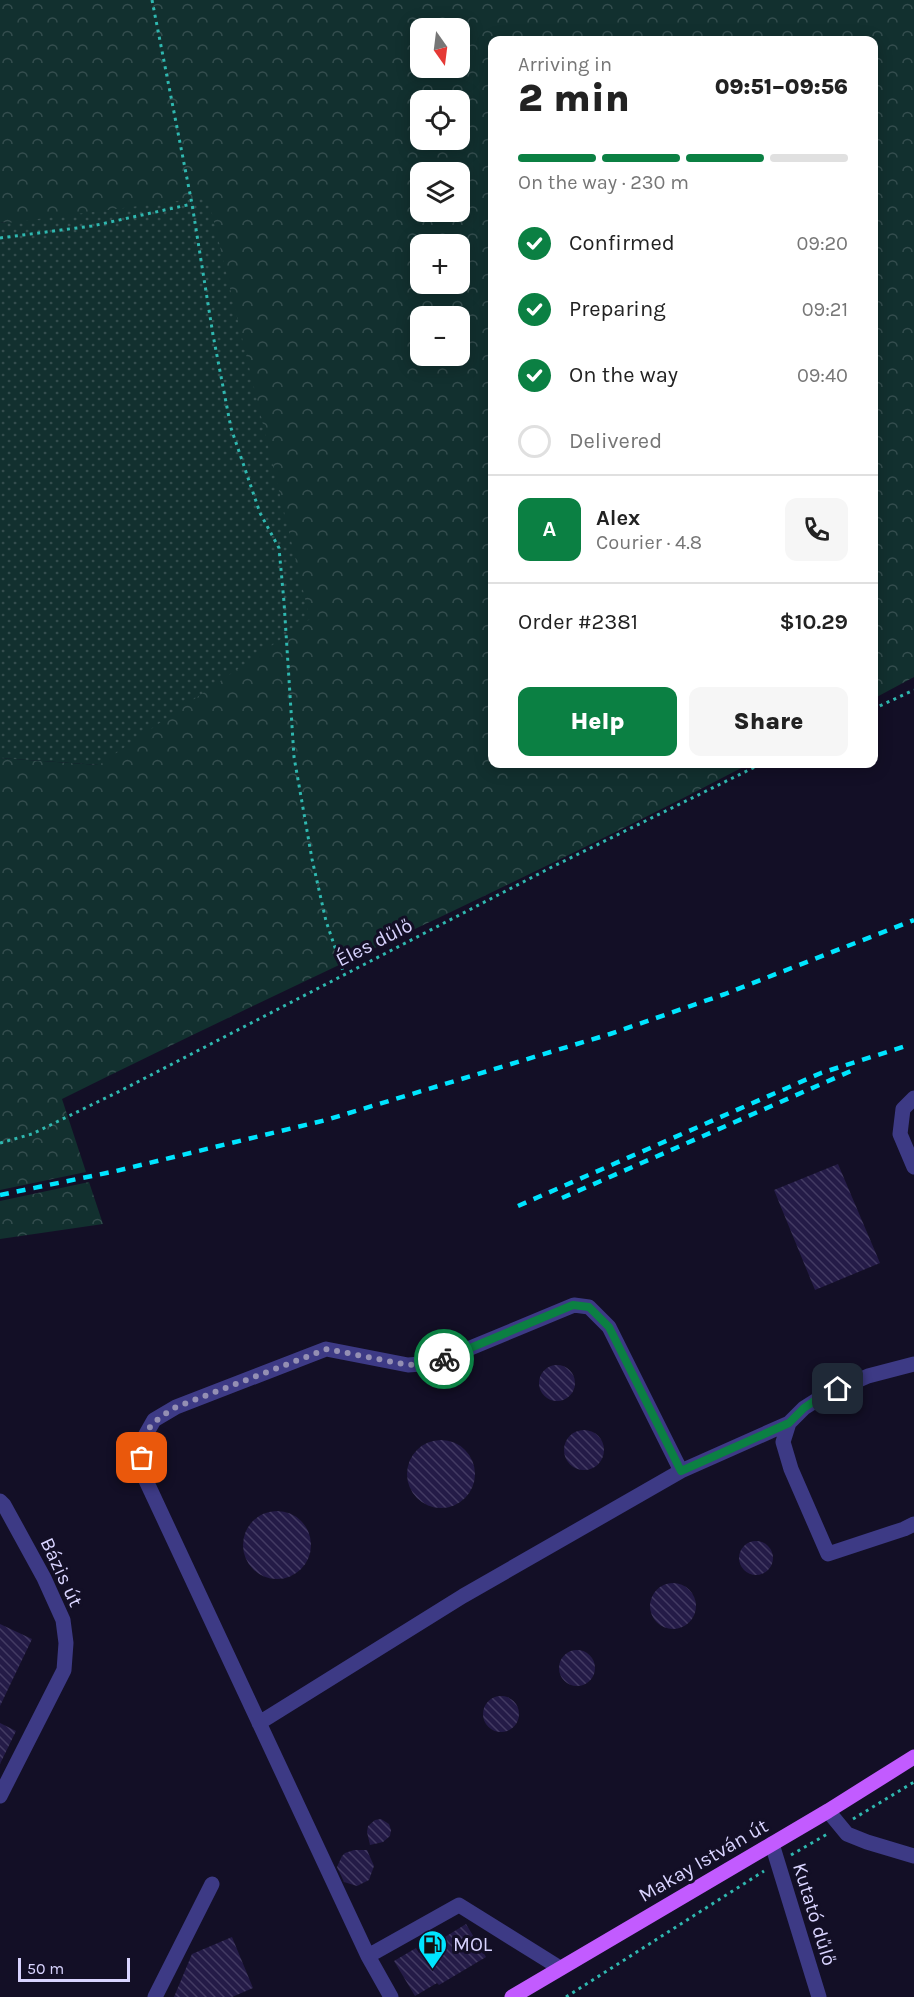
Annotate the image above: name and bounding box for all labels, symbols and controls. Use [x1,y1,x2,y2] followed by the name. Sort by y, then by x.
[410,18,470,78] north arrow
[410,18,470,366] map controls
[518,53,612,76] text: Arriving in
[715,74,848,100] text: 09:51–09:56
[518,75,630,121] text: 2 min
[410,90,470,150] button: locate
[410,162,470,222] button: layers
[518,171,689,194] text: On the way · 230 m
[518,227,551,260] icon: check
[569,230,675,256] text: Confirmed
[796,232,848,255] text: 09:20
[410,234,470,294] button: +
[518,293,551,326] icon: check
[569,296,666,322] text: Preparing
[802,298,848,321] text: 09:21
[410,306,470,366] button: −
[518,359,551,392] icon: check
[569,362,678,388] text: On the way
[797,364,848,387] text: 09:40
[569,428,662,454] text: Delivered
[785,498,848,561] button: phone
[596,505,640,531] text: Alex
[543,516,556,542] text: A
[596,531,702,554] text: Courier · 4.8
[518,609,638,635] text: Order #2381
[780,609,848,635] text: $10.29
[518,687,677,756] button: Help
[689,687,848,756] button: Share
[332,912,416,972] street label: Éles dűlő
[414,1329,474,1389] courier
[428,1343,461,1376] icon: bike
[812,1363,863,1414] pin
[821,1372,854,1405] icon: home
[116,1432,167,1483] pin
[125,1441,158,1474] icon: bag
[36,1534,88,1611] street label: Bázis út
[635,1814,772,1907] street label: Makay István út
[788,1860,841,1968] street label: Kutató dűlő
[416,1928,448,1970] fuel station icon: MOL
[453,1933,493,1956] place label: MOL
[18,1955,130,1982] scale bar
[27,1959,64,1978] text: 50 m

